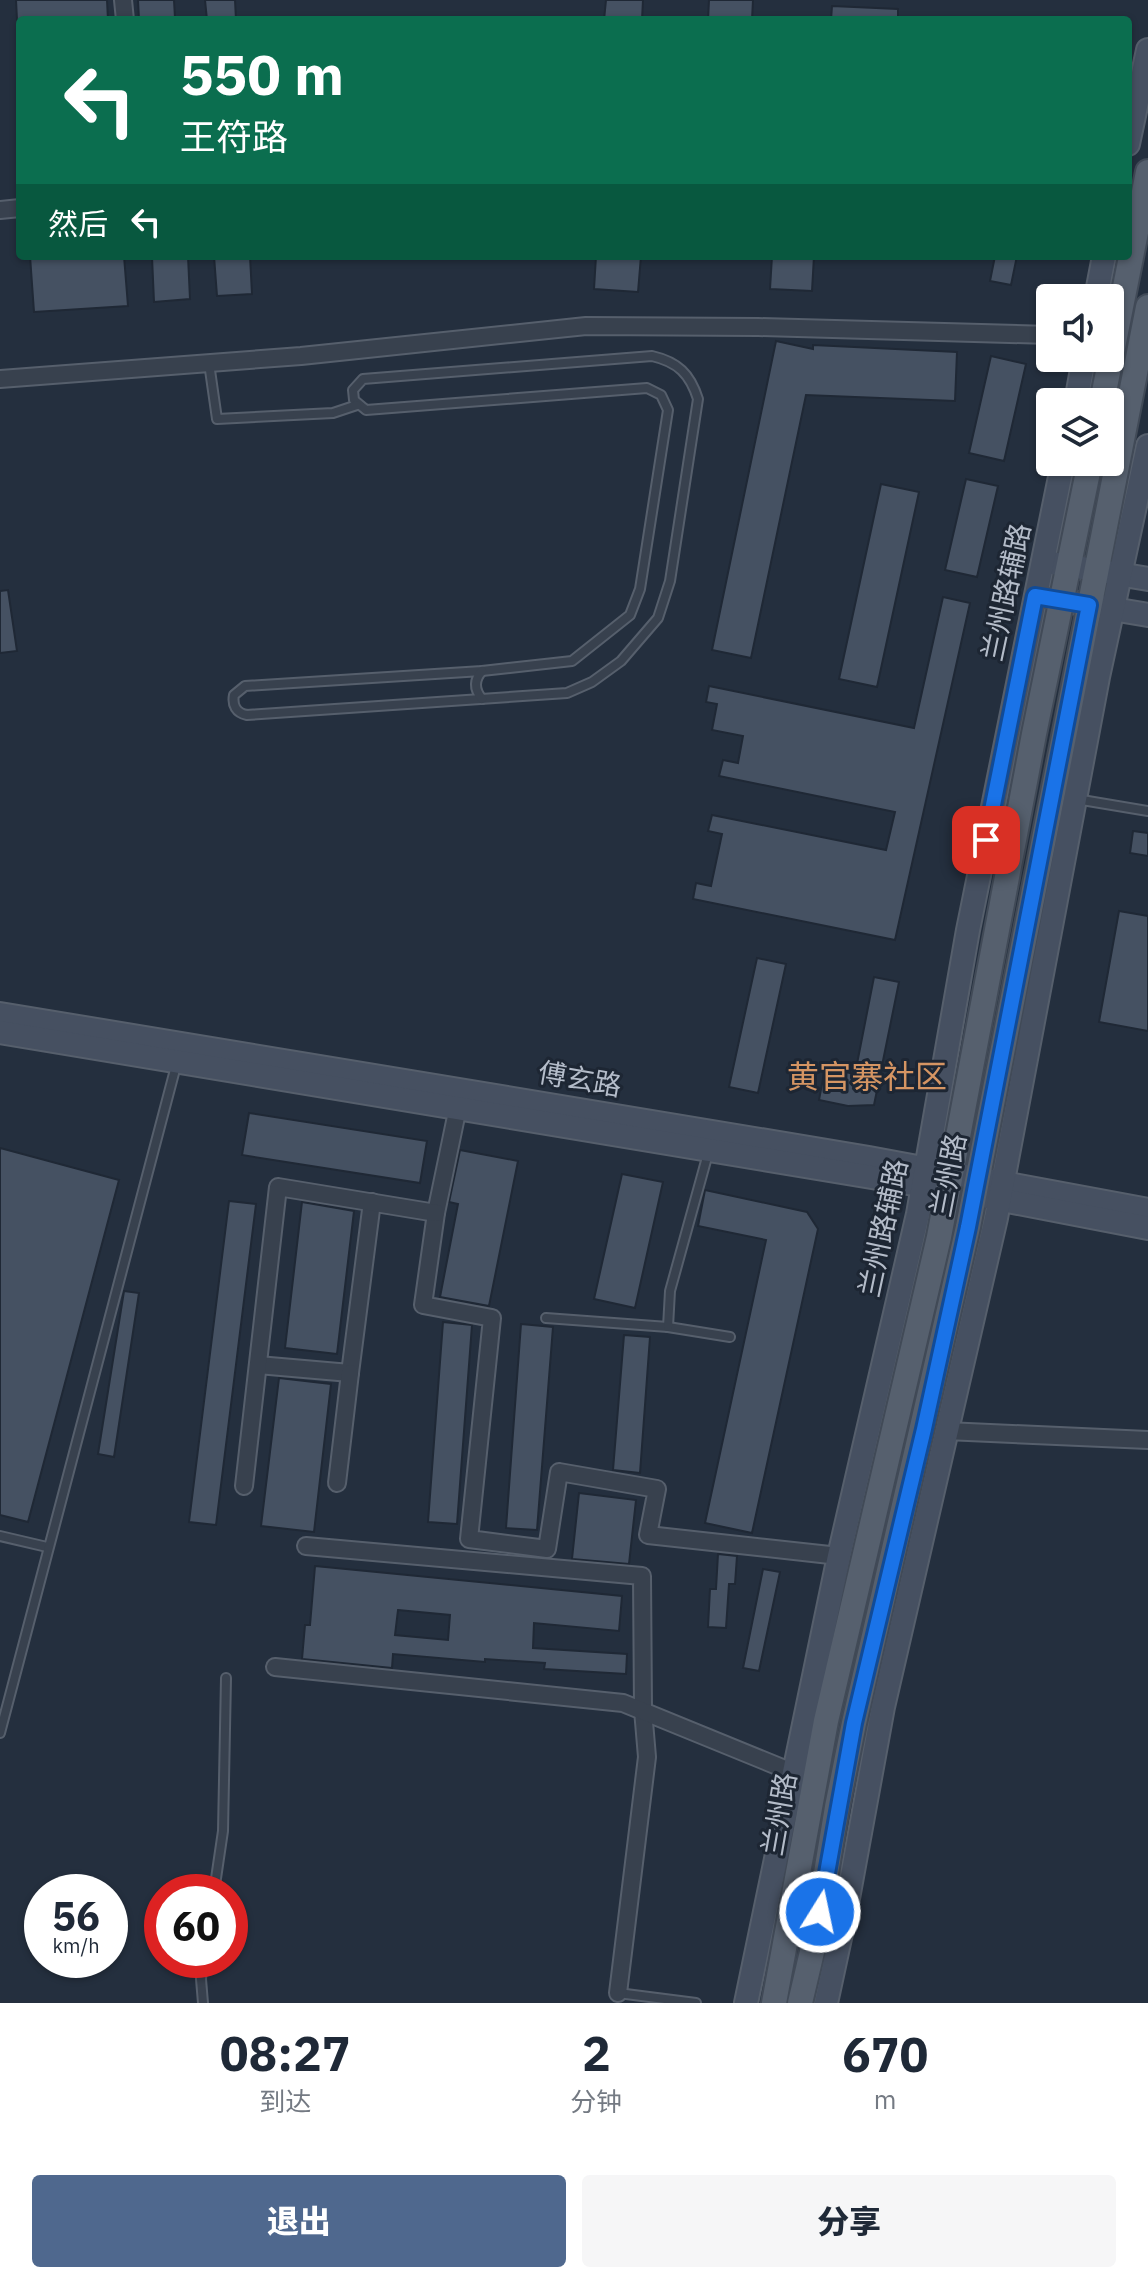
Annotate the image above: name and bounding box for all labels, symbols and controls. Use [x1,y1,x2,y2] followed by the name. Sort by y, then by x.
[180,38,344,110] text: 550 m
[48,48,152,152] icon: left
[180,113,288,160] text: 王符路
[124,200,168,244] icon: left
[48,204,108,243] text: 然后
[1036,284,1124,476] map controls
[1036,284,1124,372] button: sound
[1036,388,1124,476] button: layers
[973,520,1038,664] street label: 兰州路辅路
[952,806,1020,874] pin
[964,818,1008,862] icon: arrive
[536,1053,625,1104] street label: 傅玄路
[787,1055,947,1097] district label: 黄官寨社区
[921,1130,974,1220] street label: 兰州路
[850,1156,915,1300] street label: 兰州路辅路
[753,1769,804,1858] street label: 兰州路
[778,1870,862,1954] position arrow
[144,1874,248,1978] speed limit sign: 60
[52,1890,100,1942] text: 56
[52,1932,100,1959] text: km/h
[220,2022,351,2084] text: 08:27
[582,2022,611,2084] text: 2
[842,2023,928,2085] text: 670
[874,2082,896,2116] text: m
[259,2084,311,2118] text: 到达
[570,2084,622,2118] text: 分钟
[32,2175,566,2267] button: 退出
[582,2175,1116,2267] button: 分享

